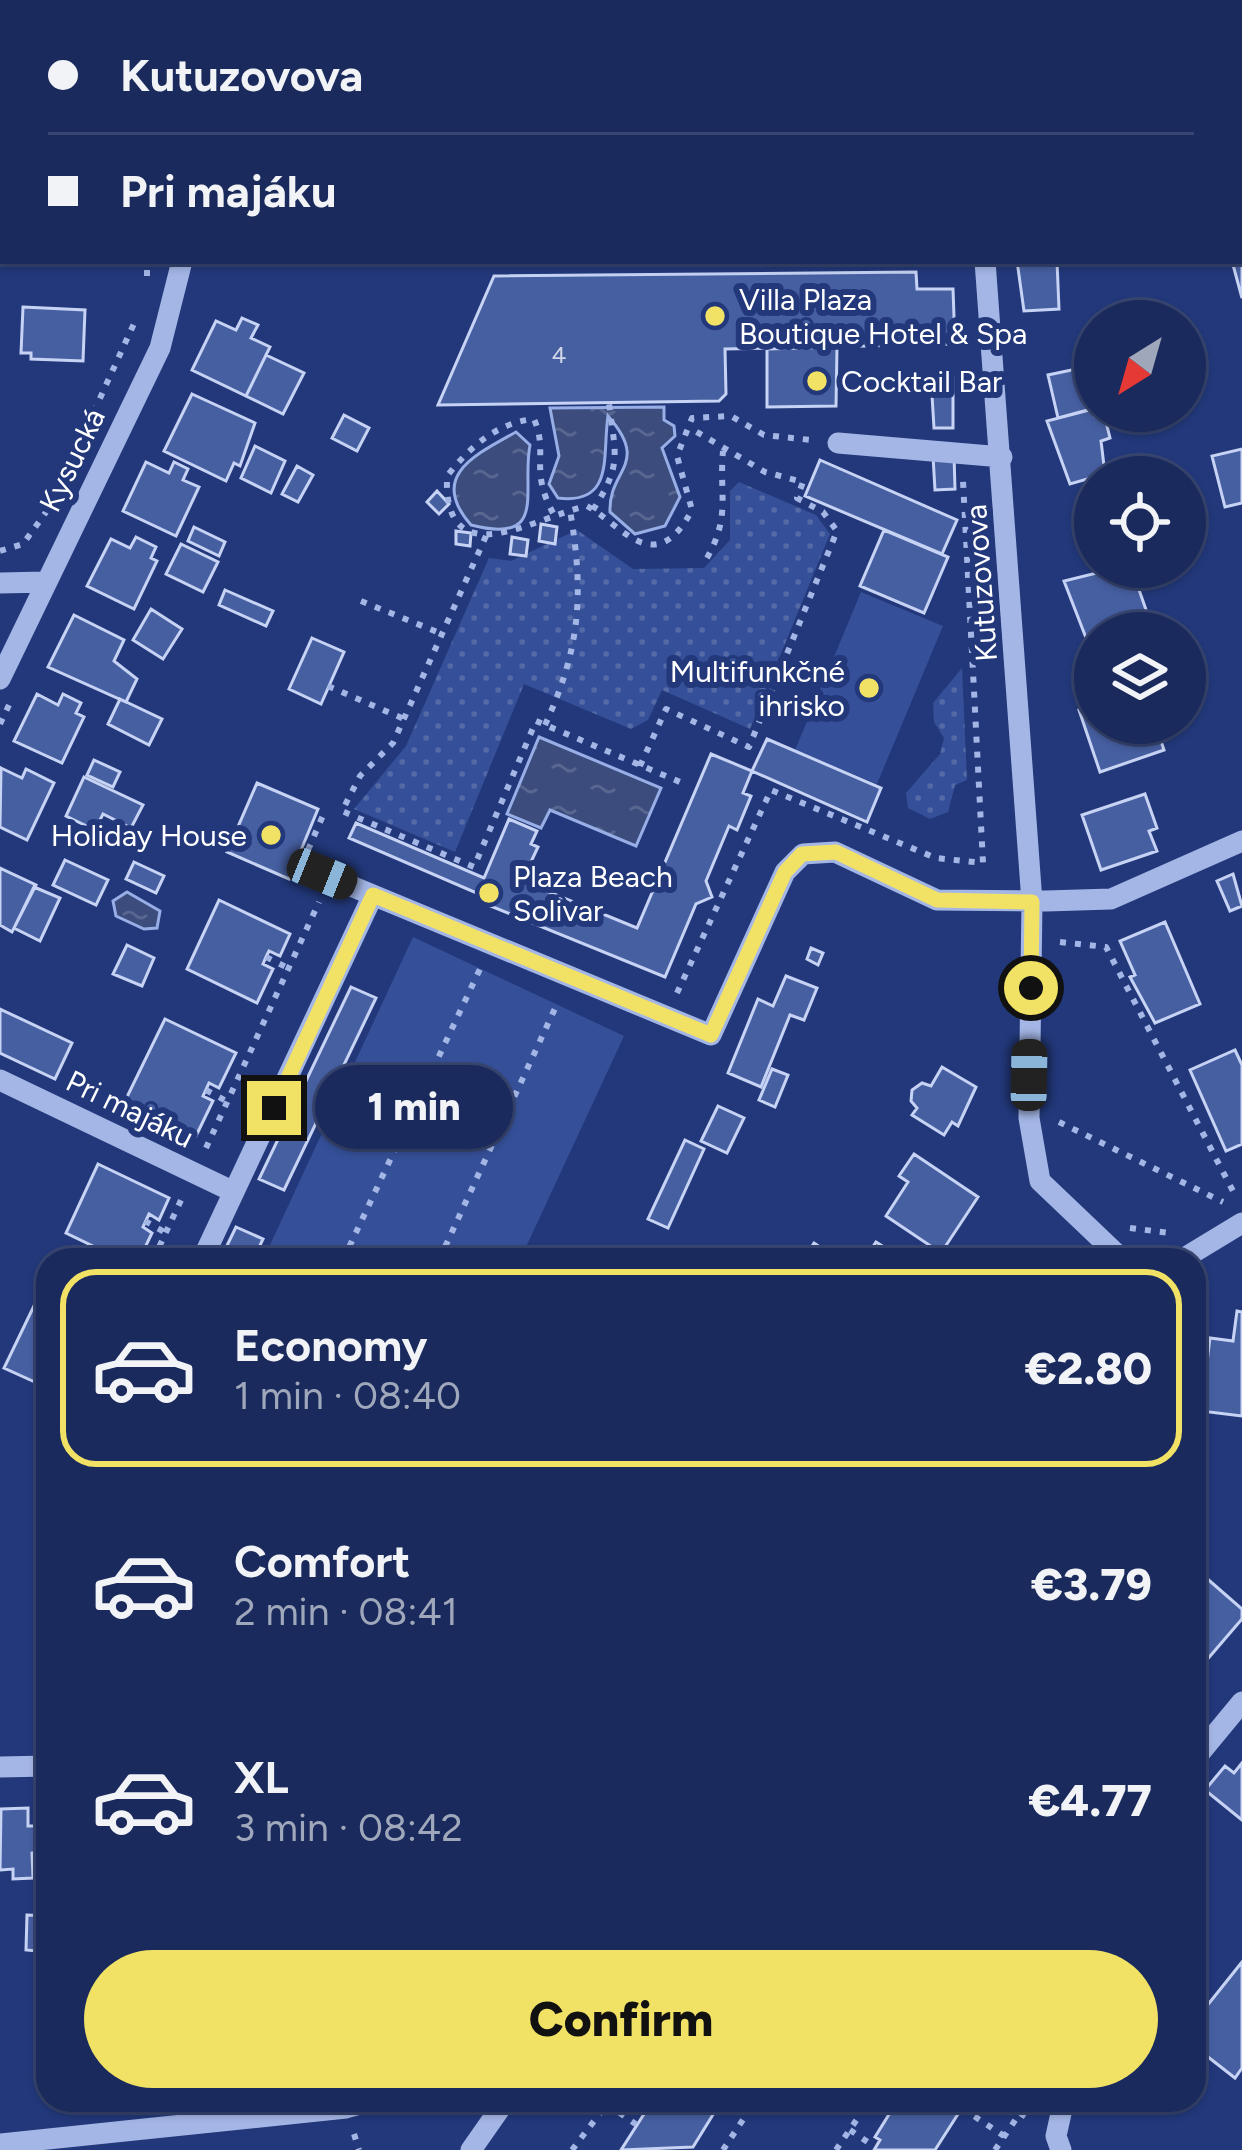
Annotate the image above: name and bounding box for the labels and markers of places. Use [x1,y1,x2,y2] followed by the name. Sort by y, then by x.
[739,281,1027,352] place label: Villa Plaza Boutique Hotel & Spa
[702,303,728,329] marker: Villa Plaza Boutique Hotel & Spa
[841,363,1002,400] place label: Cocktail Bar
[804,368,830,394] marker: Cocktail Bar
[670,653,845,724] place label: Multifunkčné ihrisko
[856,675,882,701] marker: Multifunkčné ihrisko
[51,817,247,854] place label: Holiday House
[258,822,284,848] marker: Holiday House
[513,858,673,929] place label: Plaza Beach Solivar
[476,880,502,906] marker: Plaza Beach Solivar

